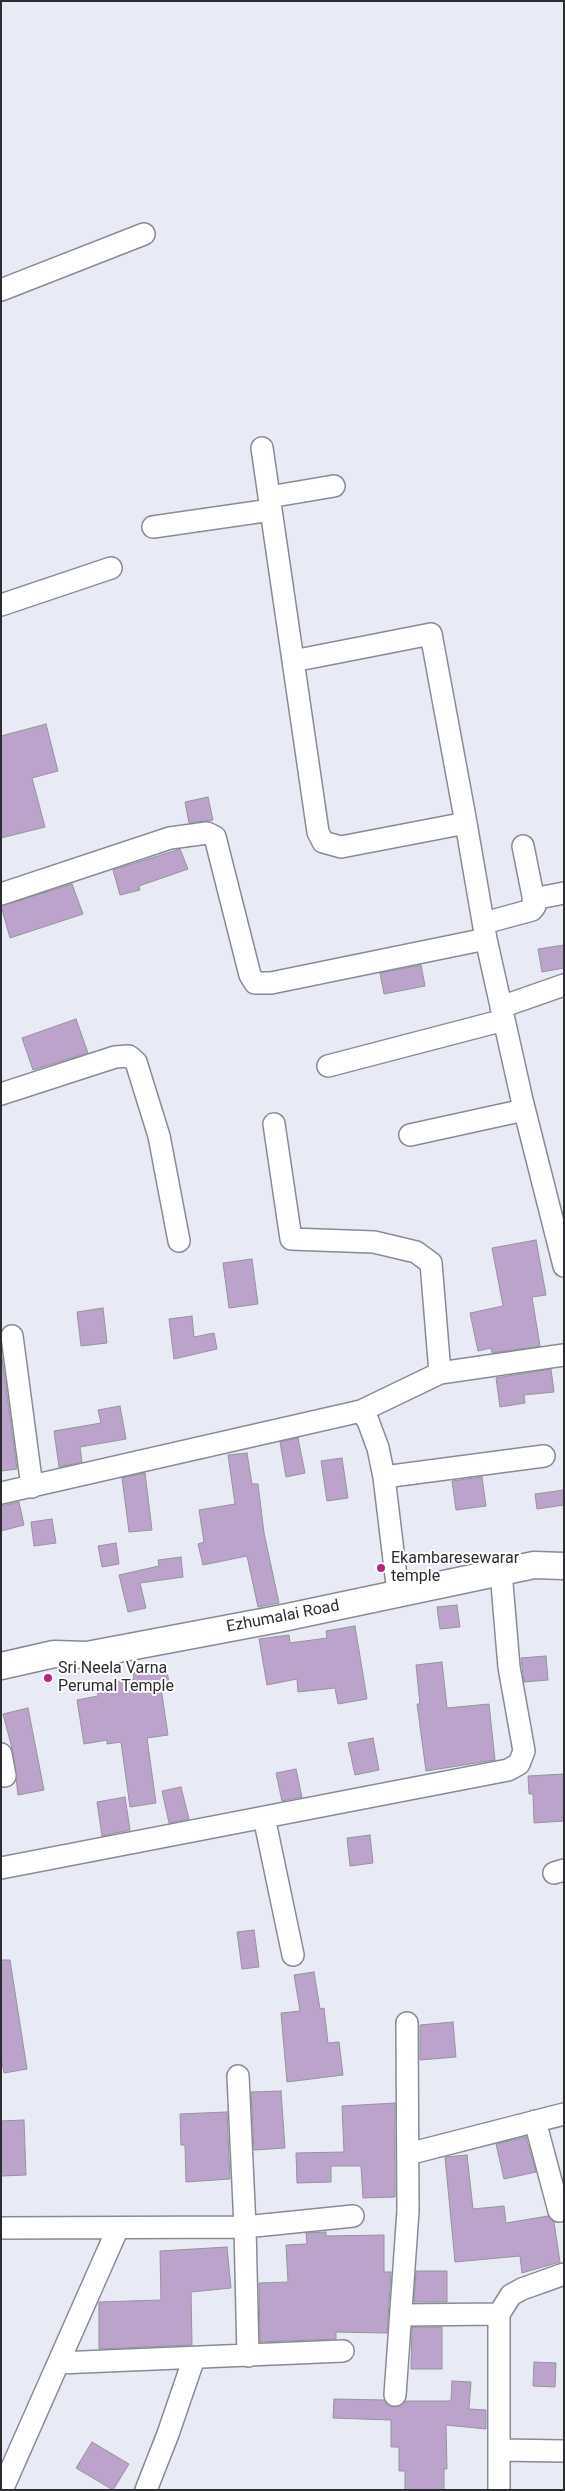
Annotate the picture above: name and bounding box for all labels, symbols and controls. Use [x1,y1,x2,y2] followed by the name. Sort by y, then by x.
[391,1549,519,1587] place label: Ekambaresewarar temple
[375,1562,387,1574] marker: Ekambaresewarar temple
[225,1597,341,1637] street label: Ezhumalai Road
[58,1659,174,1697] place label: Sri Neela Varna Perumal Temple
[42,1672,54,1684] marker: Sri Neela Varna Perumal Temple

